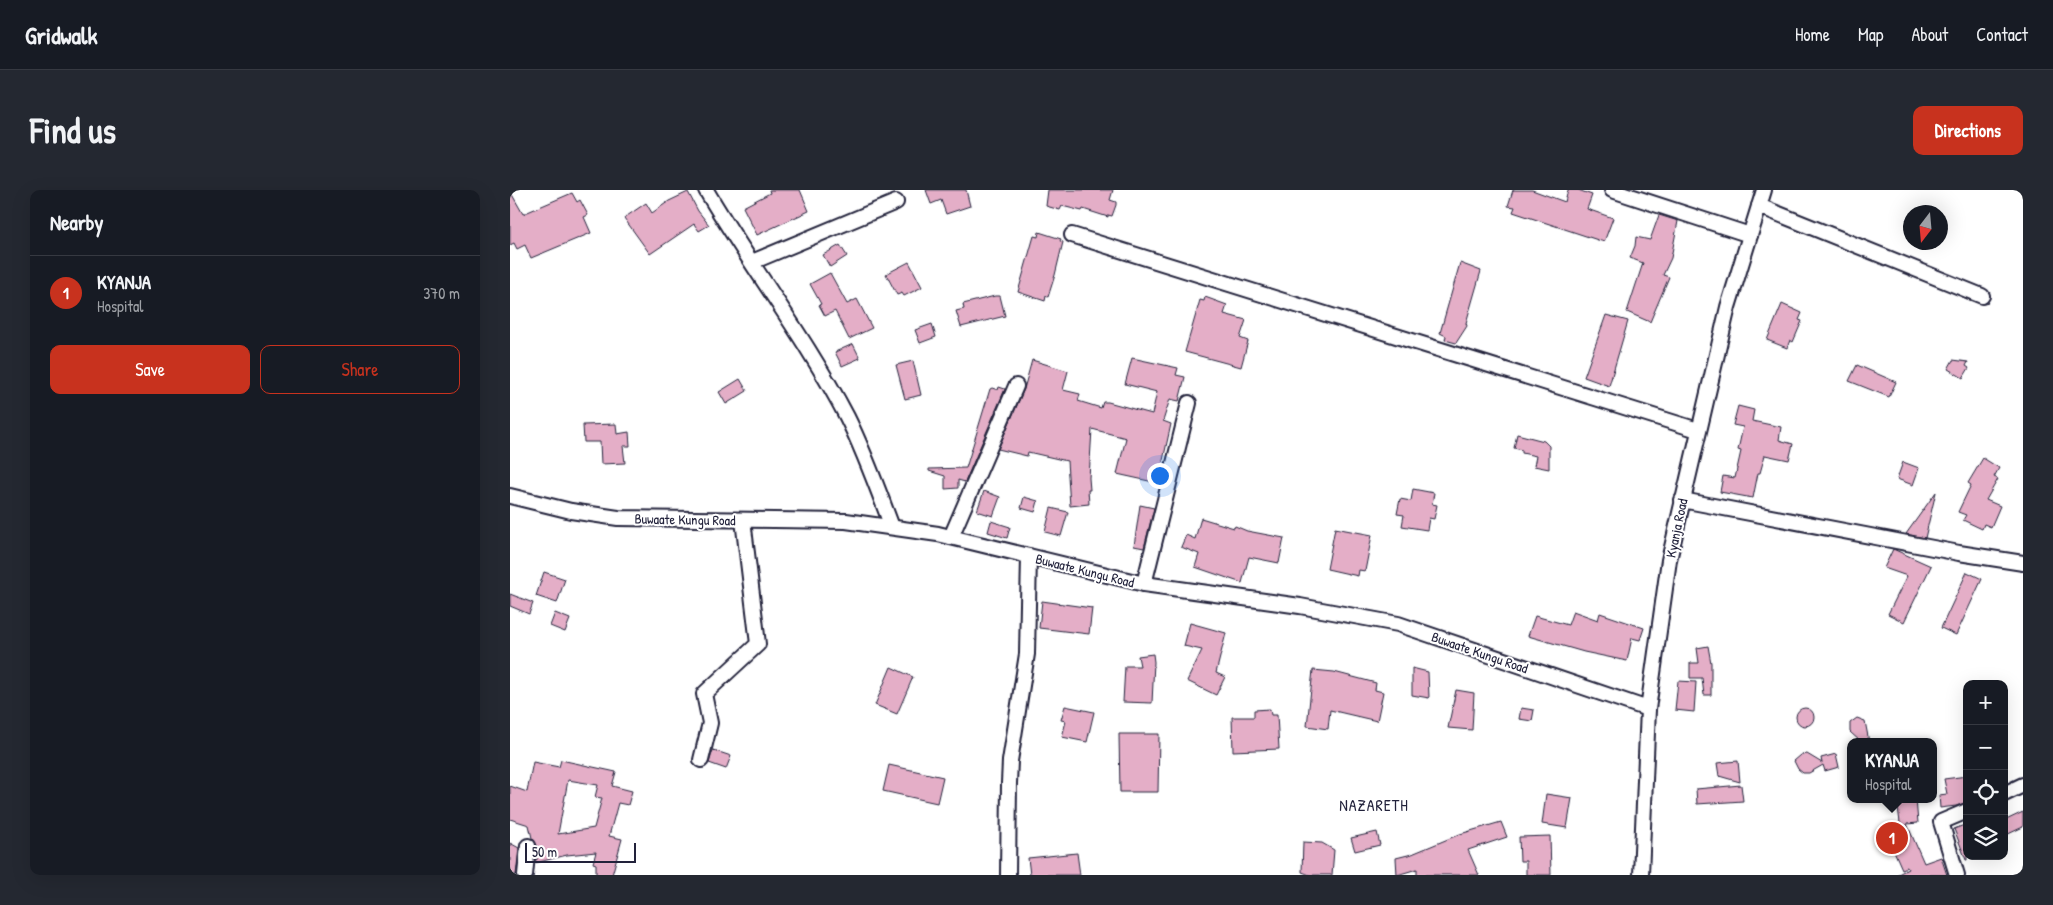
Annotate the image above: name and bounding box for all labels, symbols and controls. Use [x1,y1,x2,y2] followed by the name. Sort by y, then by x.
[25,19,97,51] text: Gridwalk
[1795,22,1830,47] text: Home
[1858,22,1883,47] text: Map
[1911,22,1948,47] text: About
[1976,22,2028,47] text: Contact
[1913,106,2023,155] button: Directions
[30,107,116,154] text: Find us
[1903,205,1948,250] north arrow
[50,208,103,237] text: Nearby
[97,269,151,295] text: KYANJA
[63,282,69,304] text: 1
[423,282,460,304] text: 370 m
[97,295,144,317] text: Hospital
[50,345,250,394] button: Save
[260,345,460,394] button: Share
[1147,463,1173,489] your location
[1660,496,1693,560] street label: Kyanja Road
[634,509,736,530] street label: Buwaate Kungu Road
[1033,549,1137,593] street label: Buwaate Kungu Road
[1429,627,1531,679] street label: Buwaate Kungu Road
[1963,680,2008,860] map controls
[1963,680,2008,725] button: +
[1963,725,2008,770] button: −
[1847,738,1937,803] popup
[1865,747,1919,773] text: KYANJA
[1963,770,2008,815] button: locate
[1865,773,1912,795] text: Hospital
[1339,794,1409,816] district label: NAZARETH
[1963,815,2008,860] button: layers
[1876,819,1908,857] pin: 1
[525,840,636,863] scale bar
[532,842,557,861] text: 50 m

